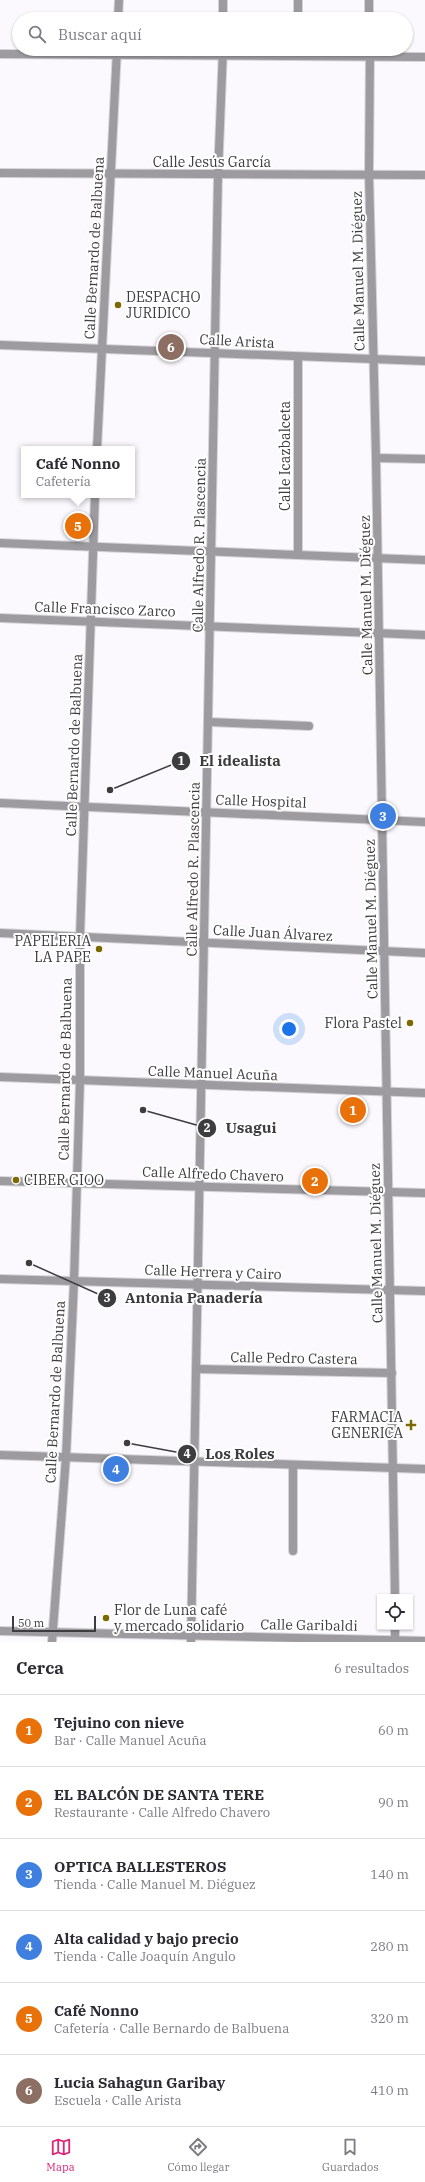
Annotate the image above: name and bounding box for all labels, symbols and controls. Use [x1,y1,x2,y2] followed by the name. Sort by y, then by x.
[12,12,413,56] search box
[26,23,48,45] icon: search
[58,25,142,44] text: Buscar aquí
[153,153,272,171] street label: Calle Jesús García
[80,156,108,340] street label: Calle Bernardo de Balbuena
[348,191,368,351] street label: Calle Manuel M. Diéguez
[126,288,201,322] place label: DESPACHO JURIDICO
[113,300,123,310] marker: DESPACHO JURIDICO
[199,330,275,352] street label: Calle Arista
[158,332,184,362] pin: 6
[276,401,294,511] street label: Calle Icazbalceta
[21,446,135,498] popup
[36,454,120,473] text: Café Nonno
[188,457,210,632] street label: Calle Alfredo R. Plascencia
[36,473,91,490] text: Cafetería
[65,511,91,541] pin: 5
[356,515,376,675] street label: Calle Manuel M. Diéguez
[34,598,176,620] street label: Calle Francisco Zarco
[62,653,86,837] street label: Calle Bernardo de Balbuena
[171,748,289,775] callout: El idealista
[199,751,281,770] text: El idealista
[177,753,185,768] text: 1
[182,781,204,956] street label: Calle Alfredo R. Plascencia
[215,790,307,812] street label: Calle Hospital
[370,801,396,831] pin: 3
[361,839,381,999] street label: Calle Manuel M. Diéguez
[213,920,333,945] street label: Calle Juan Álvarez
[14,932,91,966] place label: PAPELERIA LA PAPE
[94,944,104,954] marker: PAPELERIA LA PAPE
[54,977,76,1161] street label: Calle Bernardo de Balbuena
[324,1014,402,1032] place label: Flora Pastel
[405,1018,415,1028] marker: Flora Pastel
[279,1019,299,1039] your location
[148,1062,279,1084] street label: Calle Manuel Acuña
[340,1095,366,1125] pin: 1
[197,1114,284,1141] callout: Usagui
[226,1118,276,1137] text: Usagui
[203,1120,211,1135] text: 2
[142,1163,284,1185] street label: Calle Alfredo Chavero
[366,1163,386,1323] street label: Calle Manuel M. Diéguez
[302,1166,328,1196] pin: 2
[24,1171,104,1189] place label: CIBER GIOO
[11,1175,21,1185] marker: CIBER GIOO
[144,1261,282,1283] street label: Calle Herrera y Cairo
[97,1284,271,1311] callout: Antonia Panadería
[125,1288,263,1307] text: Antonia Panadería
[103,1290,111,1305] text: 3
[41,1300,69,1484] street label: Calle Bernardo de Balbuena
[230,1348,358,1368] street label: Calle Pedro Castera
[331,1408,403,1442] place label: FARMACIA GENERICA
[406,1420,416,1430] marker: FARMACIA GENERICA
[177,1440,283,1467] callout: Los Roles
[205,1444,275,1463] text: Los Roles
[183,1446,191,1461] text: 4
[103,1454,129,1484] pin: 4
[377,1594,413,1630] map controls
[377,1594,413,1630] button: locate
[114,1601,244,1635] place label: Flor de Luna café y mercado solidario
[101,1613,111,1623] marker: Flor de Luna café y mercado solidario
[12,1614,96,1633] scale bar
[260,1615,358,1635] street label: Calle Garibaldi
[18,1616,44,1630] text: 50 m
[16,1657,64,1679] text: Cerca
[334,1660,409,1677] text: 6 resultados
[54,1713,184,1732] text: Tejuino con nieve
[25,1722,33,1739] text: 1
[378,1722,409,1739] text: 60 m
[54,1732,207,1749] text: Bar · Calle Manuel Acuña
[54,1785,264,1804] text: EL BALCÓN DE SANTA TERE
[25,1794,33,1811] text: 2
[378,1794,409,1811] text: 90 m
[54,1804,270,1821] text: Restaurante · Calle Alfredo Chavero
[54,1857,226,1876] text: OPTICA BALLESTEROS
[25,1866,33,1883] text: 3
[370,1866,409,1883] text: 140 m
[54,1876,256,1893] text: Tienda · Calle Manuel M. Diéguez
[54,1929,239,1948] text: Alta calidad y bajo precio
[25,1938,33,1955] text: 4
[370,1938,409,1955] text: 280 m
[54,1948,235,1965] text: Tienda · Calle Joaquín Angulo
[54,2001,139,2020] text: Café Nonno
[25,2010,33,2027] text: 5
[370,2010,409,2027] text: 320 m
[54,2020,289,2037] text: Cafetería · Calle Bernardo de Balbuena
[54,2073,225,2092] text: Lucia Sahagun Garibay
[25,2082,33,2099] text: 6
[370,2082,409,2099] text: 410 m
[54,2092,182,2109] text: Escuela · Calle Arista
[46,2136,75,2174] tab: Mapa
[168,2136,229,2174] tab: Cómo llegar
[322,2136,379,2174] tab: Guardados

